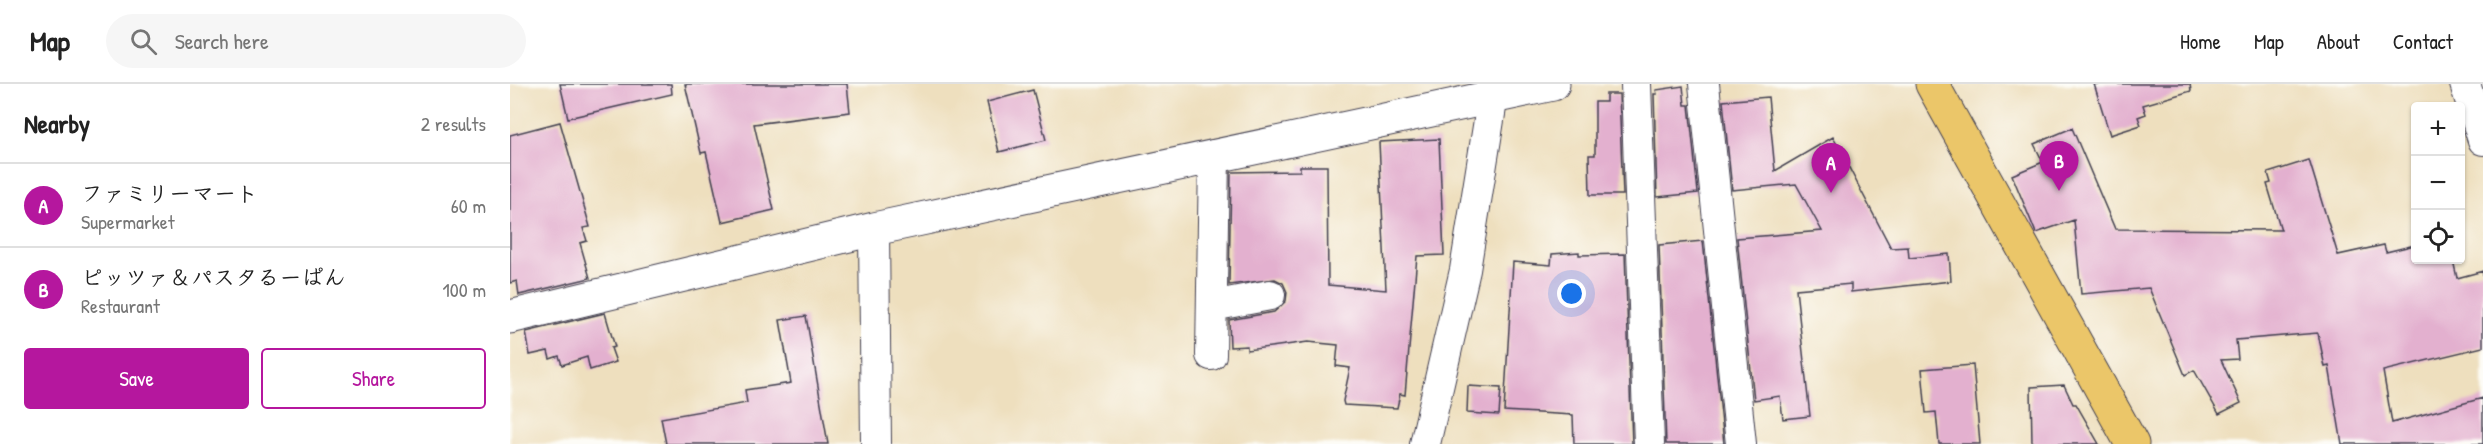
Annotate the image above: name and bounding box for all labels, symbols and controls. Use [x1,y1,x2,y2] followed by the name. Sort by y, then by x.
[106,14,526,68] search box
[30,22,70,60] text: Map
[127,25,160,58] icon: search
[175,26,269,56] text: Search here
[2180,27,2221,56] text: Home
[2254,27,2284,56] text: Map
[2317,27,2360,56] text: About
[2393,27,2453,56] text: Contact
[2411,102,2465,264] map controls
[2411,102,2465,156] button: +
[24,106,90,141] text: Nearby
[421,110,486,137] text: 2 results
[2040,141,2078,191] pin: B
[1812,144,1850,193] pin: A
[2411,156,2465,210] button: −
[81,178,258,208] text: ファミリーマート
[39,192,48,219] text: A
[451,192,486,219] text: 60 m
[81,208,175,235] text: Supermarket
[2411,210,2465,264] button: locate
[81,262,345,292] text: ピッツァ＆パスタるーぱん
[38,276,49,303] text: B
[443,276,486,303] text: 100 m
[1557,279,1586,308] your location
[81,292,160,319] text: Restaurant
[24,348,249,409] button: Save
[261,348,486,409] button: Share

